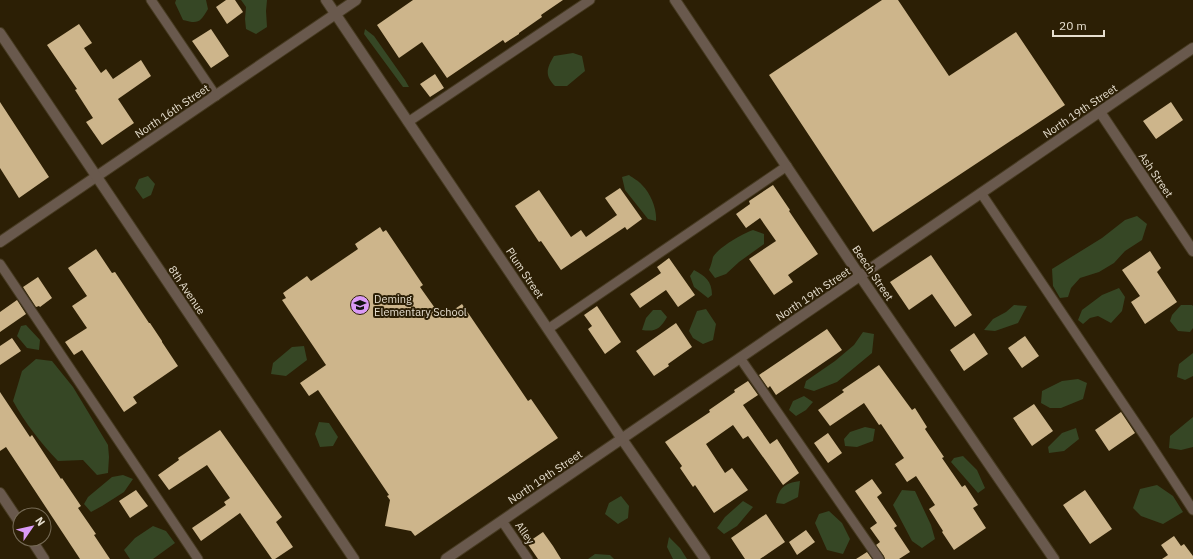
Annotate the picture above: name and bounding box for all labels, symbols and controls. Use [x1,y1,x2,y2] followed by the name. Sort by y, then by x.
[1053,12,1104,38] scale bar
[1059,18,1087,33] text: 20 m
[132,81,212,141] street label: North 16th Street
[1040,81,1120,141] street label: North 19th Street
[1136,150,1176,200] street label: Ash Street
[849,243,897,303] street label: Beech Street
[503,245,547,301] street label: Plum Street
[166,263,208,317] street label: 8th Avenue
[773,264,853,324] street label: North 19th Street
[374,292,467,319] place label: Deming Elementary School
[349,294,371,316] school or university icon: Deming Elementary School
[505,447,585,507] street label: North 19th Street
[12,507,52,547] north arrow
[32,514,48,529] text: N
[512,519,538,547] street label: Alley

